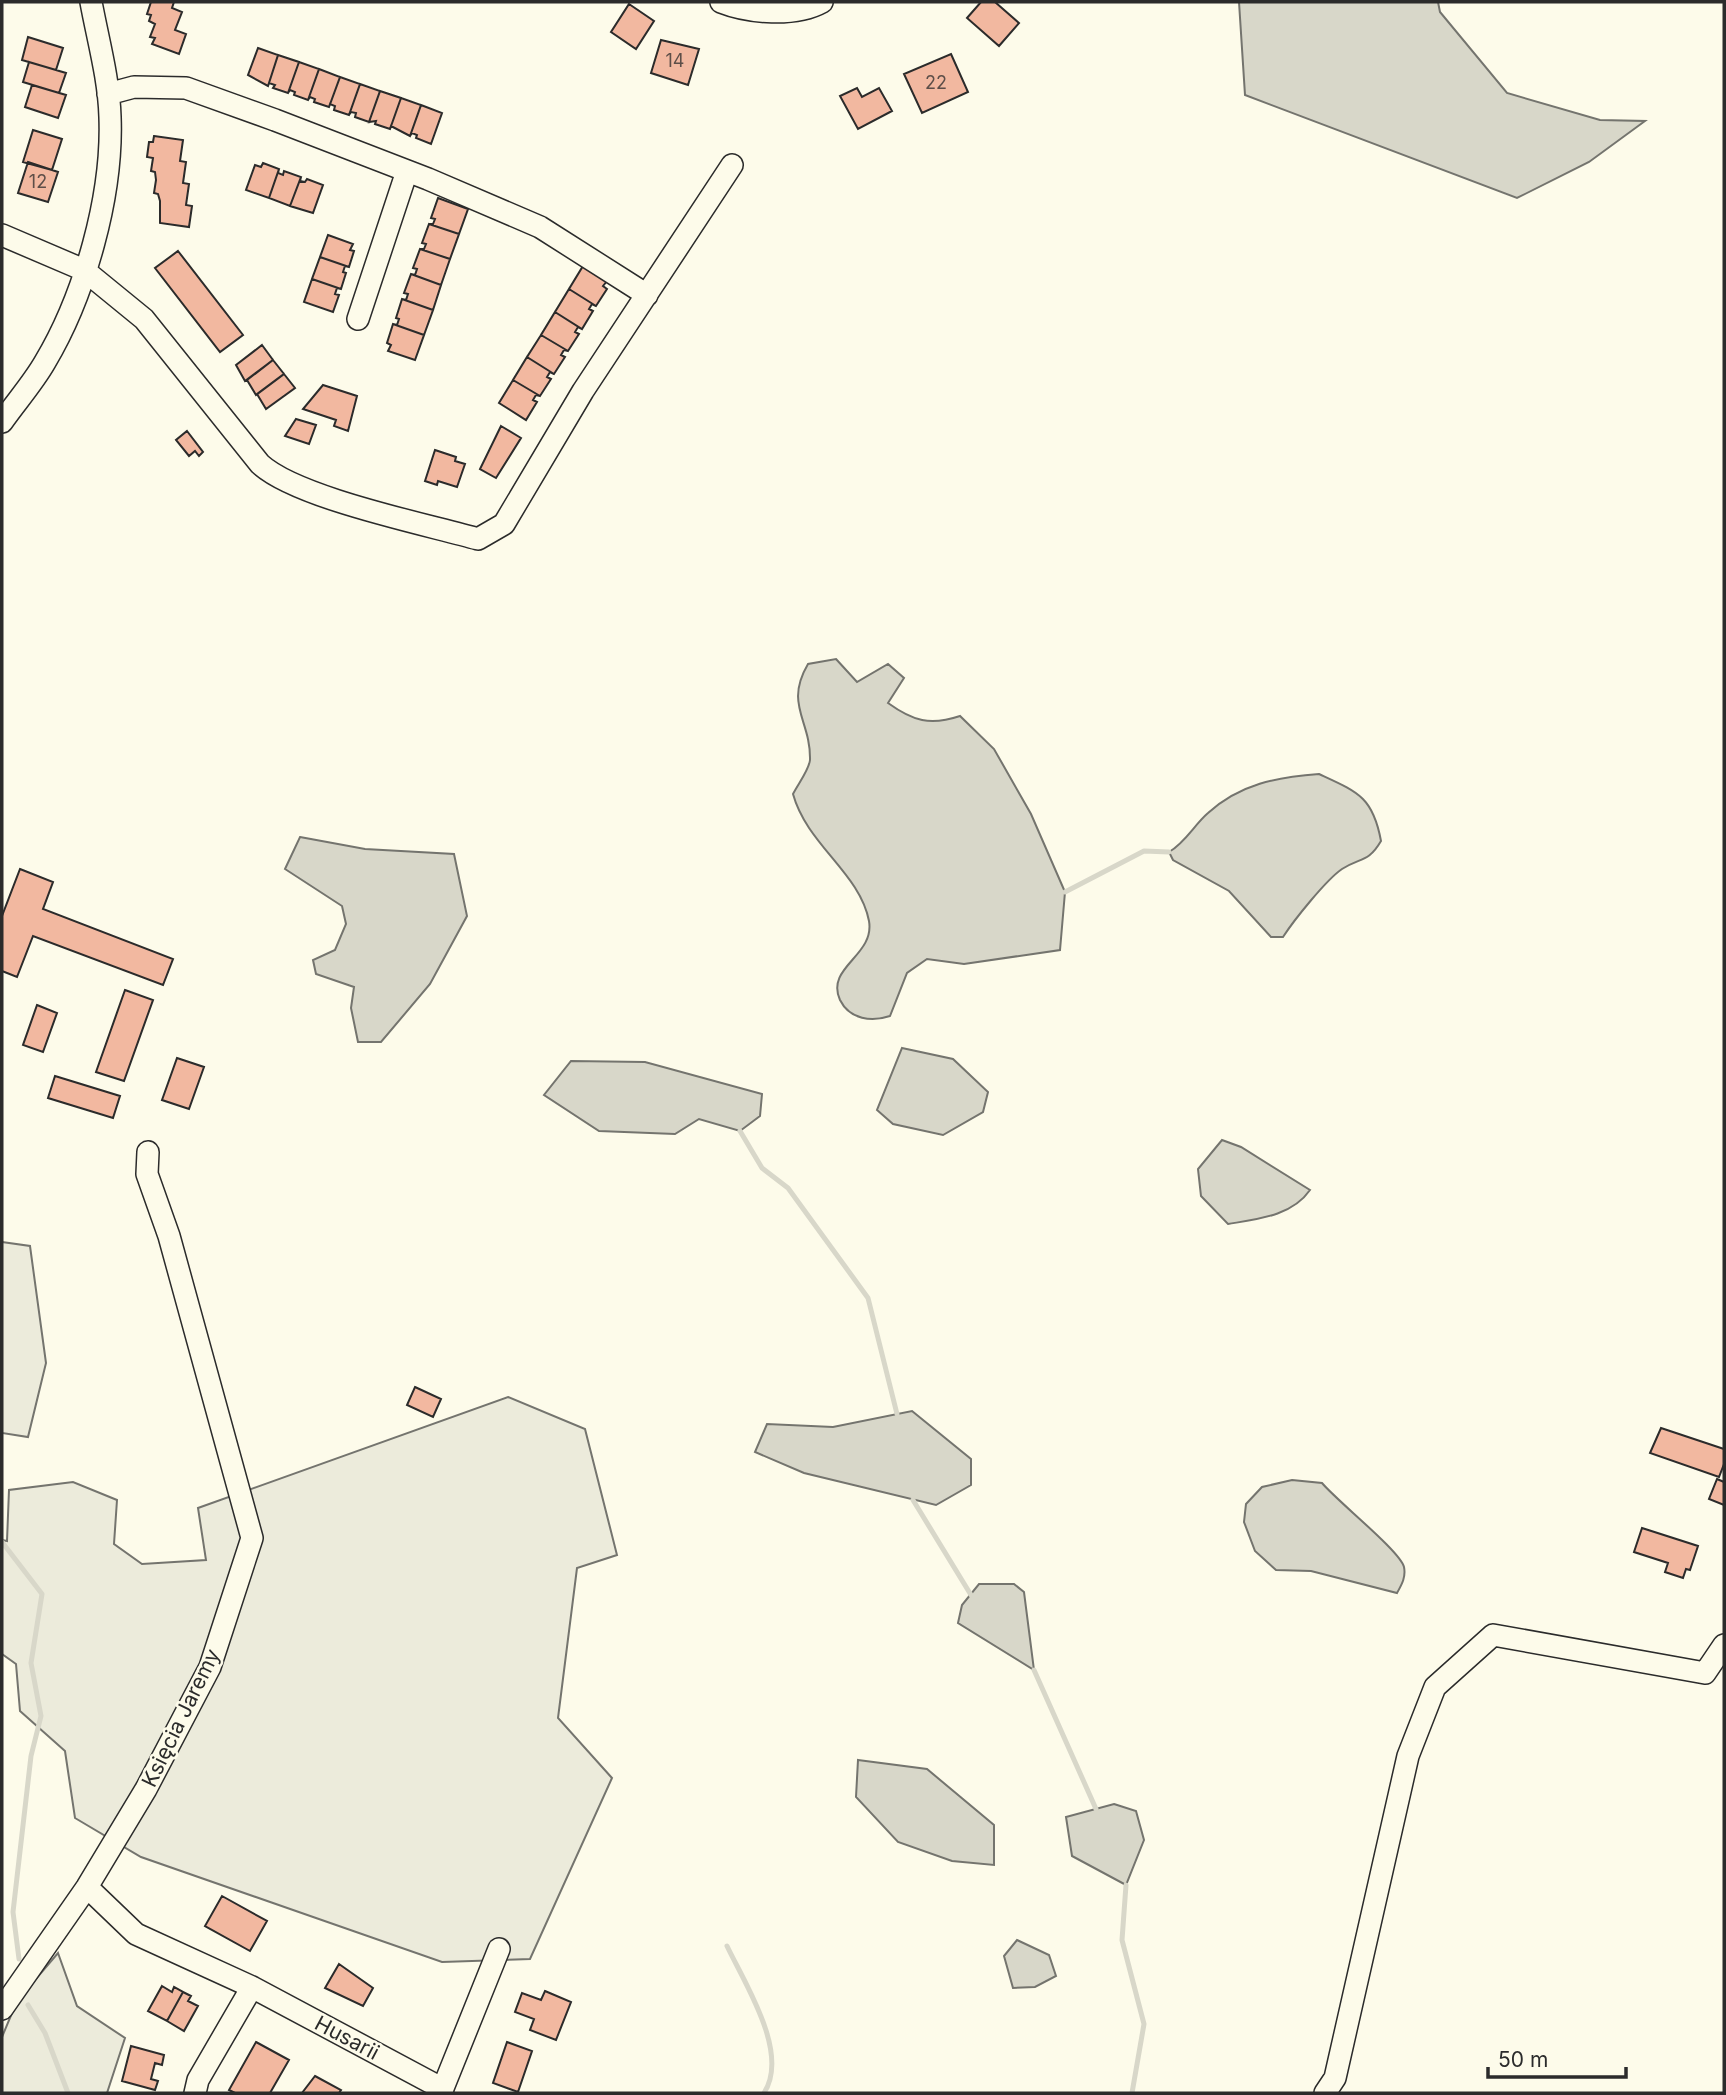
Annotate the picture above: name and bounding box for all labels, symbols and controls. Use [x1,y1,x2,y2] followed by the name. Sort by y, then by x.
[666,50,684,71] house number: 14
[925,72,947,93] house number: 22
[29,171,47,192] house number: 12
[136,1644,225,1791] street label: Księcia Jaremy
[311,2010,384,2065] street label: Husarii
[1488,2036,1626,2080] scale bar
[1498,2047,1548,2072] text: 50 m

